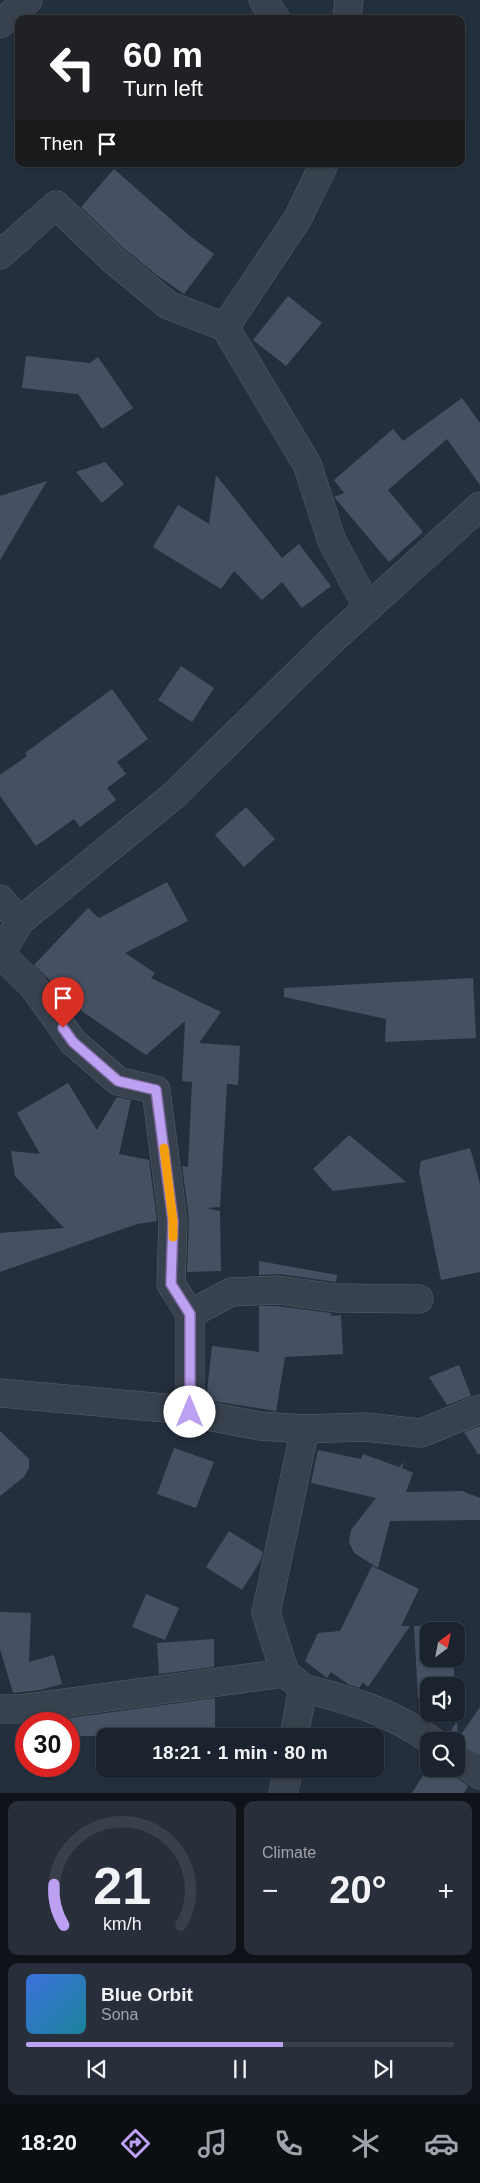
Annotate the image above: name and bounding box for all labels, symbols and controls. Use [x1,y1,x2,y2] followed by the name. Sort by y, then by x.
[40,35,105,100] icon: left
[123,35,203,74] text: 60 m
[123,76,203,101] text: Turn left
[93,130,121,158] icon: arrive
[40,133,83,154] text: Then
[42,977,84,1028] pin
[49,984,77,1012] icon: arrive
[163,1385,215,1437] position arrow
[420,1622,465,1668] north arrow
[420,1622,465,1777] map controls
[420,1677,465,1722] button: sound
[15,1712,80,1777] speed limit sign: 30
[420,1732,465,1777] button: search
[152,1742,328,1763] text: 18:21 · 1 min · 80 m
[262,1844,316,1861] text: Climate
[93,1857,151,1915] text: 21
[329,1869,387,1911] text: 20°
[262,1875,278,1906] text: −
[438,1875,454,1906] text: +
[103,1914,141,1934] text: km/h
[101,1984,193,2005] text: Blue Orbit
[101,2006,138,2023] text: Sona
[83,2055,111,2083] icon: previous
[226,2055,254,2083] icon: pause
[369,2055,397,2083] icon: next
[118,2126,153,2161] icon: directions
[195,2126,230,2161] icon: music
[271,2126,306,2161] icon: phone
[348,2126,383,2161] icon: climate
[424,2126,459,2161] icon: car
[21,2130,77,2155] text: 18:20

